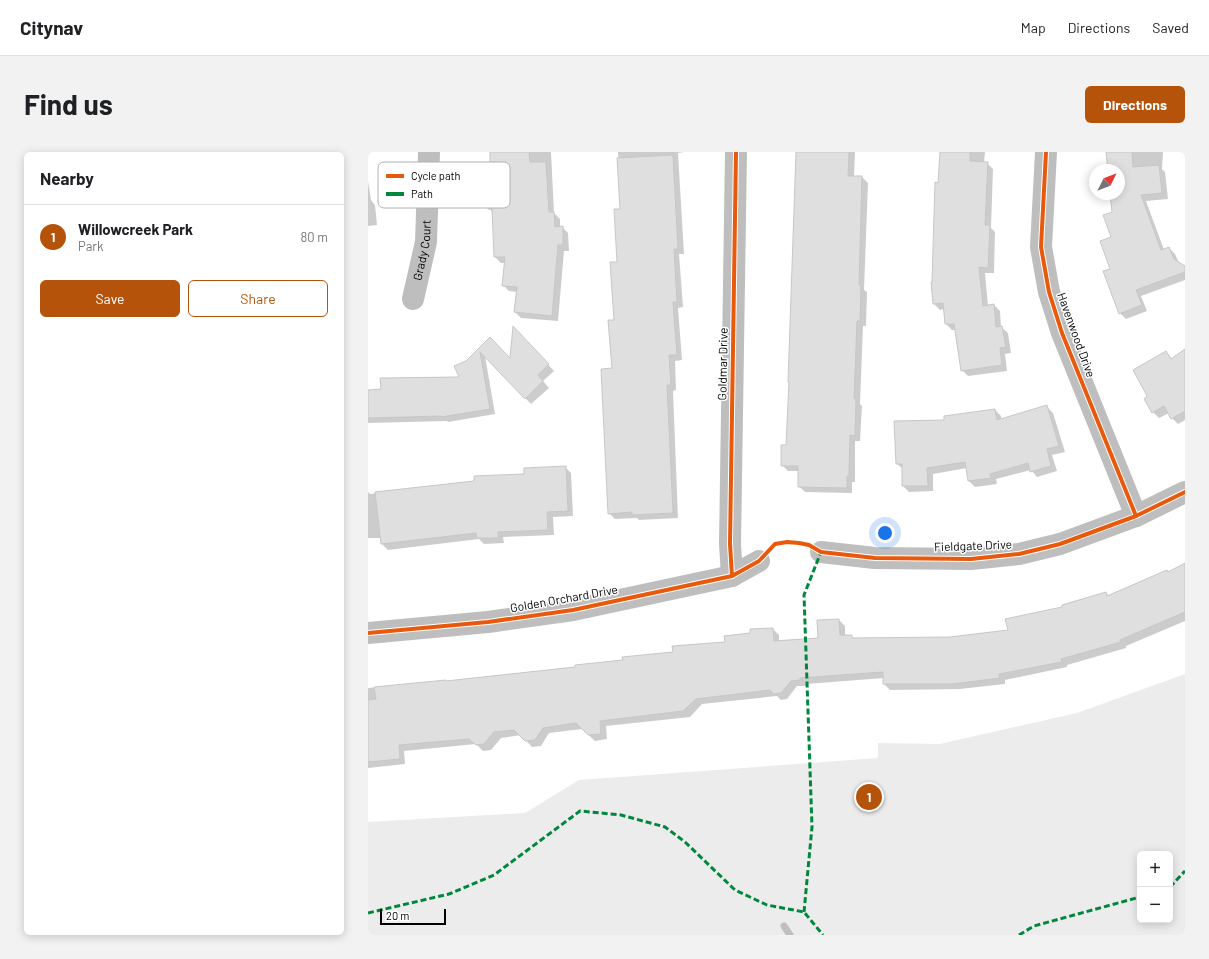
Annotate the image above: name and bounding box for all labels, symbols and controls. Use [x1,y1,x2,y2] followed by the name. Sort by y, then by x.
[20,16,83,39] text: Citynav
[1021,19,1046,36] text: Map
[1068,19,1130,36] text: Directions
[1152,19,1189,36] text: Saved
[1085,86,1185,123] button: Directions
[24,87,113,121] text: Find us
[378,162,510,208] legend
[1089,164,1125,200] north arrow
[40,168,94,188] text: Nearby
[411,169,461,182] text: Cycle path
[411,187,433,200] text: Path
[409,219,433,282] street label: Grady Court
[78,220,193,238] text: Willowcreek Park
[51,229,55,245] text: 1
[301,229,328,245] text: 80 m
[78,238,104,254] text: Park
[40,280,180,317] button: Save
[188,280,328,317] button: Share
[1055,290,1099,379] street label: Havenwood Drive
[714,327,730,400] street label: Goldmar Drive
[875,523,895,543] your location
[934,537,1012,553] street label: Fieldgate Drive
[509,582,619,614] street label: Golden Orchard Drive
[856,782,882,812] pin: 1
[1137,851,1173,923] map controls
[1137,851,1173,887] button: +
[1137,887,1173,923] button: −
[380,907,446,926] scale bar
[386,909,409,922] text: 20 m

